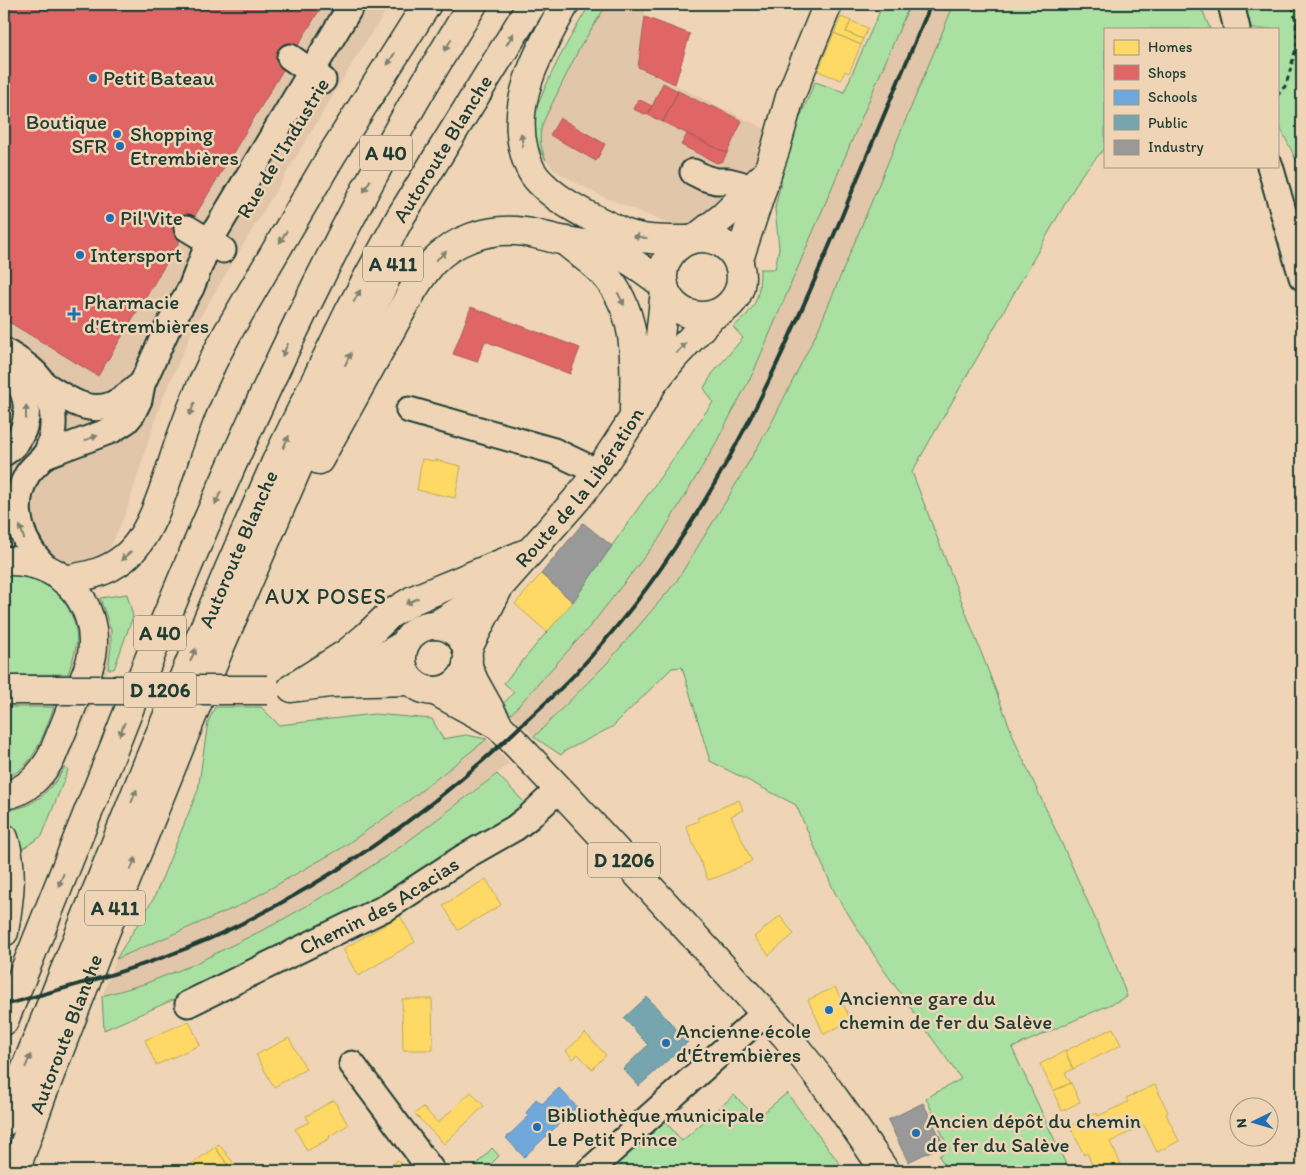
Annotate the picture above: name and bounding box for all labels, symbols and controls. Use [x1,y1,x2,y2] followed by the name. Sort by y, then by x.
[1104,28,1278,168] legend
[506,32,515,45] one-way arrow
[1148,38,1193,56] text: Homes
[443,39,452,52] one-way arrow
[387,53,396,66] one-way arrow
[1148,64,1187,82] text: Shops
[103,65,215,90] place label: Petit Bateau
[387,70,497,227] street label: Autoroute Blanche
[87,72,99,84] marker: Petit Bateau
[231,73,334,222] street label: Rue de l'Industrie
[1148,88,1198,106] text: Schools
[26,109,107,158] place label: Boutique SFR
[1148,114,1188,132] text: Public
[130,121,239,170] place label: Shopping Etrembières
[111,128,123,140] marker: Boutique SFR
[517,131,525,147] one-way arrow
[360,136,412,170] road number: A 40
[1148,138,1204,156] text: Industry
[114,140,126,152] marker: Shopping Etrembières
[363,179,371,194] one-way arrow
[120,205,183,230] place label: Pil'Vite
[104,212,116,224] marker: Pil'Vite
[279,230,288,243] one-way arrow
[632,233,648,241] one-way arrow
[90,242,183,267] place label: Intersport
[363,246,423,282] road number: A 411
[74,249,86,261] marker: Intersport
[434,250,447,261] one-way arrow
[84,289,209,338] place label: Pharmacie d'Etrembières
[353,289,361,304] one-way arrow
[617,291,625,306] one-way arrow
[68,308,80,320] marker: Pharmacie d'Etrembières
[676,342,687,355] one-way arrow
[281,343,289,357] one-way arrow
[344,352,352,366] one-way arrow
[188,402,196,417] one-way arrow
[509,403,649,572] street label: Route de la Libération
[22,404,30,420] one-way arrow
[84,434,99,442] one-way arrow
[282,435,290,449] one-way arrow
[193,466,283,631] street label: Autoroute Blanche
[213,491,221,505] one-way arrow
[18,524,26,539] one-way arrow
[120,550,133,561] one-way arrow
[265,583,387,610] district label: AUX POSES
[405,598,419,606] one-way arrow
[134,616,186,650] road number: A 40
[189,647,197,662] one-way arrow
[124,672,196,708] road number: D 1206
[117,721,125,736] one-way arrow
[131,789,139,803] one-way arrow
[588,842,660,878] road number: D 1206
[295,851,463,960] street label: Chemin des Acacias
[129,857,137,871] one-way arrow
[57,872,65,887] one-way arrow
[85,890,145,926] road number: A 411
[23,951,107,1117] street label: Autoroute Blanche
[839,985,1052,1034] place label: Ancienne gare du chemin de fer du Salève
[823,1004,835,1016] marker: Ancienne gare du chemin de fer du Salève
[676,1018,811,1067] place label: Ancienne école d'Étrembières
[660,1037,672,1049] marker: Ancienne école d'Étrembières
[24,1053,32,1068] one-way arrow
[1228,1098,1278,1148] north arrow
[547,1102,765,1151] place label: Bibliothèque municipale Le Petit Prince
[926,1108,1141,1157] place label: Ancien dépôt du chemin de fer du Salève
[1233,1118,1250,1129] text: N
[531,1121,543,1133] marker: Bibliothèque municipale Le Petit Prince
[910,1127,922,1139] marker: Ancien dépôt du chemin de fer du Salève

